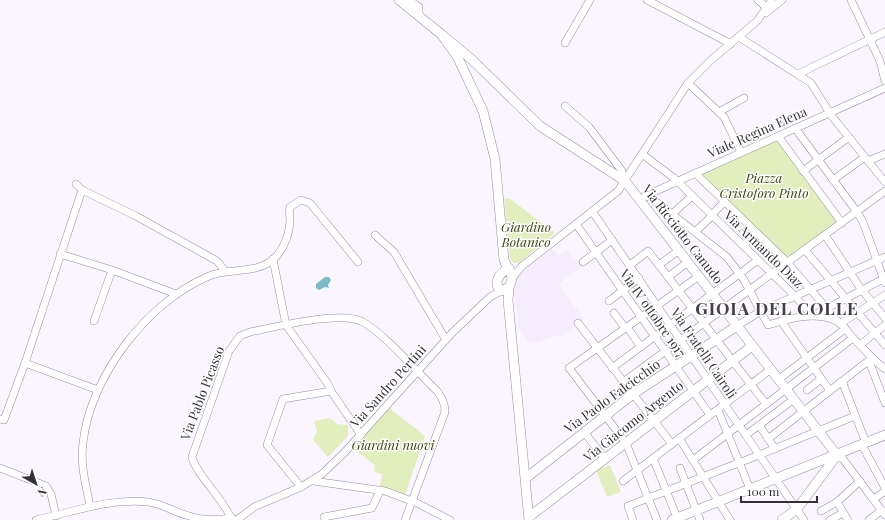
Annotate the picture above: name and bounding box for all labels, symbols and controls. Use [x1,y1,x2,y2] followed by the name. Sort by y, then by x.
[704,102,810,161] street label: Viale Regina Elena
[719,169,809,201] park label: Piazza Cristoforo Pinto
[639,180,727,287] street label: Via Ricciotto Canudo
[720,206,808,291] street label: Via Armando Diaz
[500,218,551,250] park label: Giardino Botanico
[616,265,691,361] street label: Via IV ottobre 1917
[695,297,859,319] district label: GIOIA DEL COLLE
[667,303,741,401] street label: Via Fratelli Cairoli
[345,341,429,431] street label: Via Sandro Pertini
[175,343,227,443] street label: Via Pablo Picasso
[559,355,663,437] street label: Via Paolo Falcicchio
[578,376,686,466] street label: Via Giacomo Argento
[351,436,436,453] park label: Giardini nuovi
[16,464,56,504] north arrow
[741,478,817,504] scale bar
[747,483,780,499] text: 100 m
[35,484,50,501] text: N

